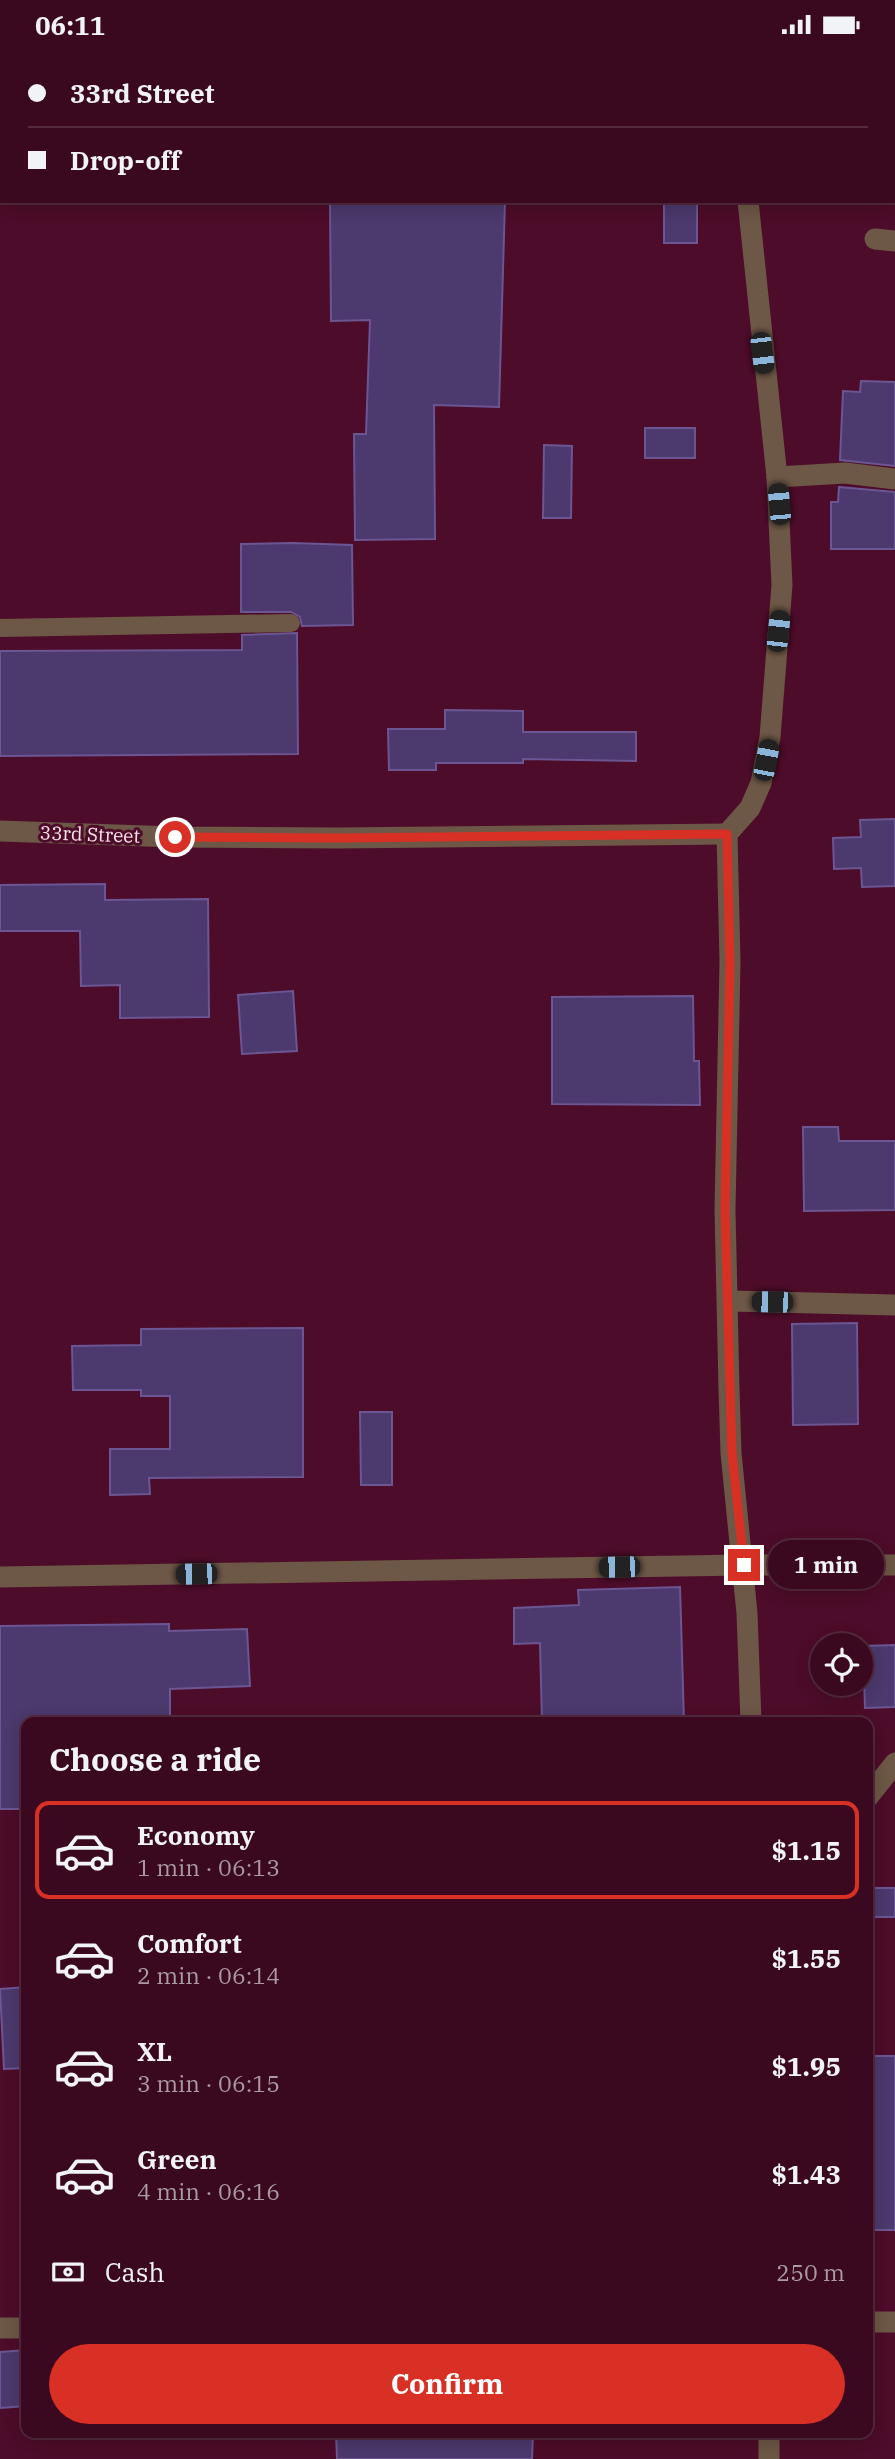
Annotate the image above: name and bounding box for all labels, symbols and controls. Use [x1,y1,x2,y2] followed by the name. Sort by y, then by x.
[35,8,105,42] text: 06:11
[70,76,214,110] text: 33rd Street
[70,143,181,177] text: Drop-off
[750,331,775,375] car
[767,482,792,526] car
[766,609,791,653] car
[752,737,781,783] car
[39,820,141,848] street label: 33rd Street
[159,821,191,853] route start
[751,1291,794,1313] car
[768,1541,884,1589] callout: 1 min
[728,1549,760,1581] route end
[794,1549,858,1579] text: 1 min
[598,1556,641,1578] car
[175,1563,218,1585] car
[810,1633,873,1696] map controls
[810,1633,873,1696] button: locate
[49,1738,261,1780] text: Choose a ride
[137,1818,255,1852] text: Economy
[53,1819,116,1882] icon: car
[771,1833,841,1867] text: $1.15
[137,1852,280,1882] text: 1 min · 06:13
[137,1926,242,1960] text: Comfort
[53,1927,116,1990] icon: car
[771,1941,841,1975] text: $1.55
[137,1960,280,1990] text: 2 min · 06:14
[137,2034,172,2068] text: XL
[53,2035,116,2098] icon: car
[771,2049,841,2083] text: $1.95
[137,2068,280,2098] text: 3 min · 06:15
[137,2142,217,2176] text: Green
[53,2143,116,2206] icon: car
[771,2157,841,2191] text: $1.43
[137,2176,280,2206] text: 4 min · 06:16
[49,2253,87,2291] icon: cash
[105,2255,165,2289] text: Cash
[776,2257,845,2287] text: 250 m
[49,2344,845,2424] button: Confirm

